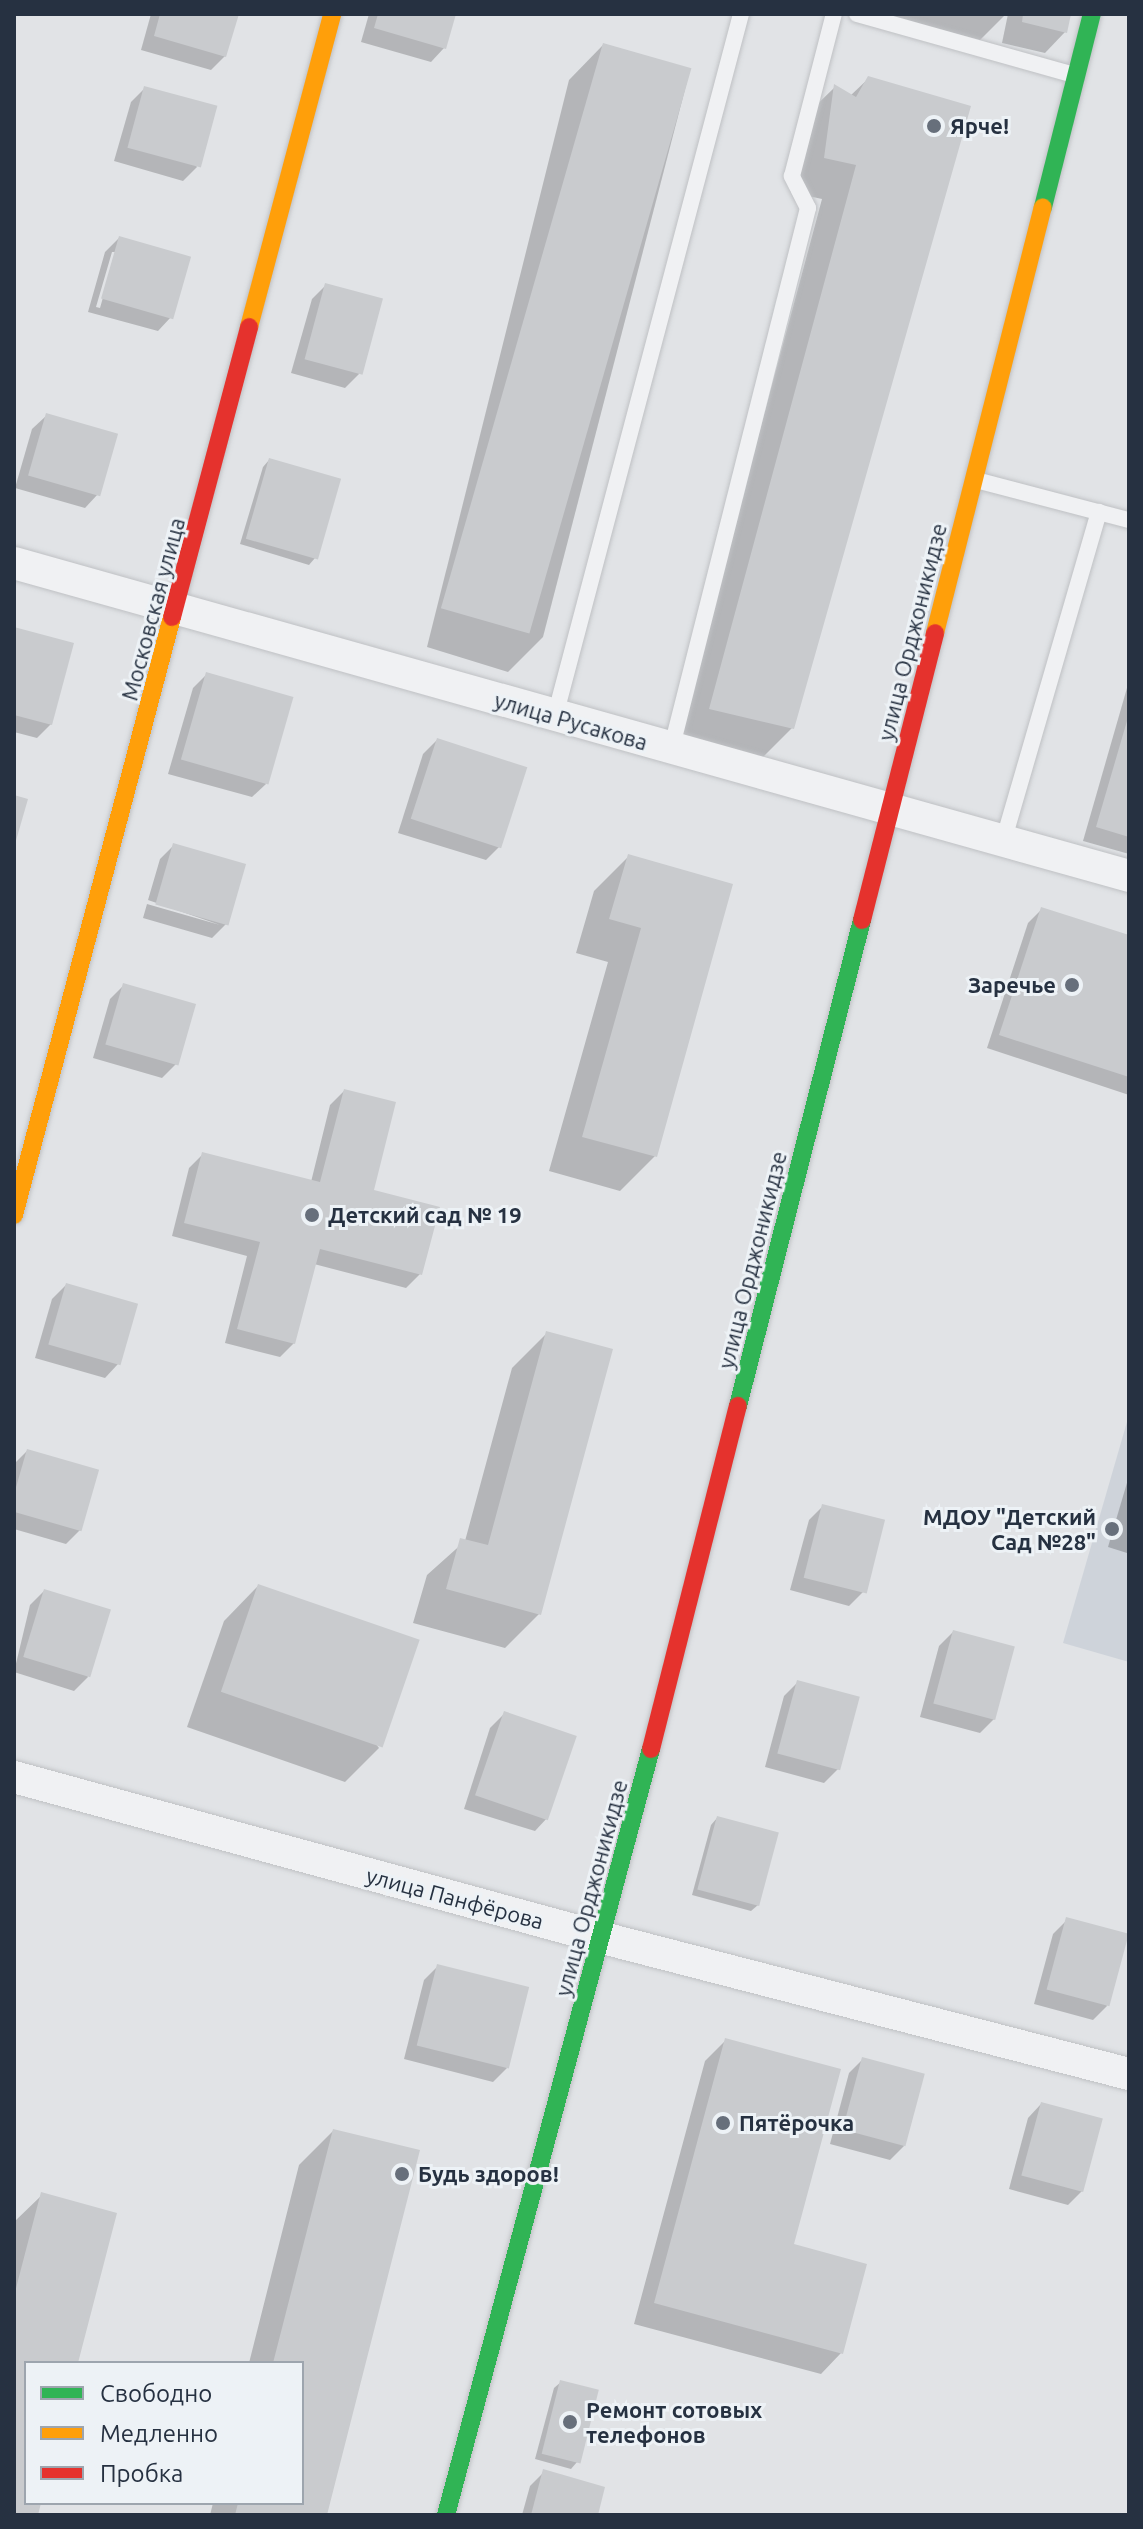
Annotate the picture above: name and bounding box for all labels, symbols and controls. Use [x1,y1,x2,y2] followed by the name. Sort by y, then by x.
[950,113,1009,139] place label: Ярче!
[925,117,943,135] marker: Ярче!
[116,515,190,703] street label: Московская улица
[872,521,952,743] street label: улица Орджоникидзе
[491,687,651,755] street label: улица Русакова
[968,972,1056,998] place label: Заречье
[1063,976,1081,994] marker: Заречье
[712,1149,792,1371] street label: улица Орджоникидзе
[328,1202,522,1228] place label: Детский сад № 19
[303,1206,321,1224] marker: Детский сад № 19
[923,1503,1096,1554] place label: МДОУ "Детский Сад №28"
[1103,1520,1121,1538] marker: МДОУ "Детский Сад №28"
[549,1777,633,1999] street label: улица Орджоникидзе
[363,1862,547,1934] street label: улица Панфёрова
[739,2110,854,2136] place label: Пятёрочка
[714,2114,732,2132] marker: Пятёрочка
[418,2161,559,2187] place label: Будь здоров!
[393,2165,411,2183] marker: Будь здоров!
[24,2361,304,2505] legend
[100,2380,212,2407] text: Свободно
[586,2396,762,2448] place label: Ремонт сотовых телефонов
[561,2413,579,2431] marker: Ремонт сотовых телефонов
[100,2420,218,2447] text: Медленно
[100,2460,183,2487] text: Пробка

